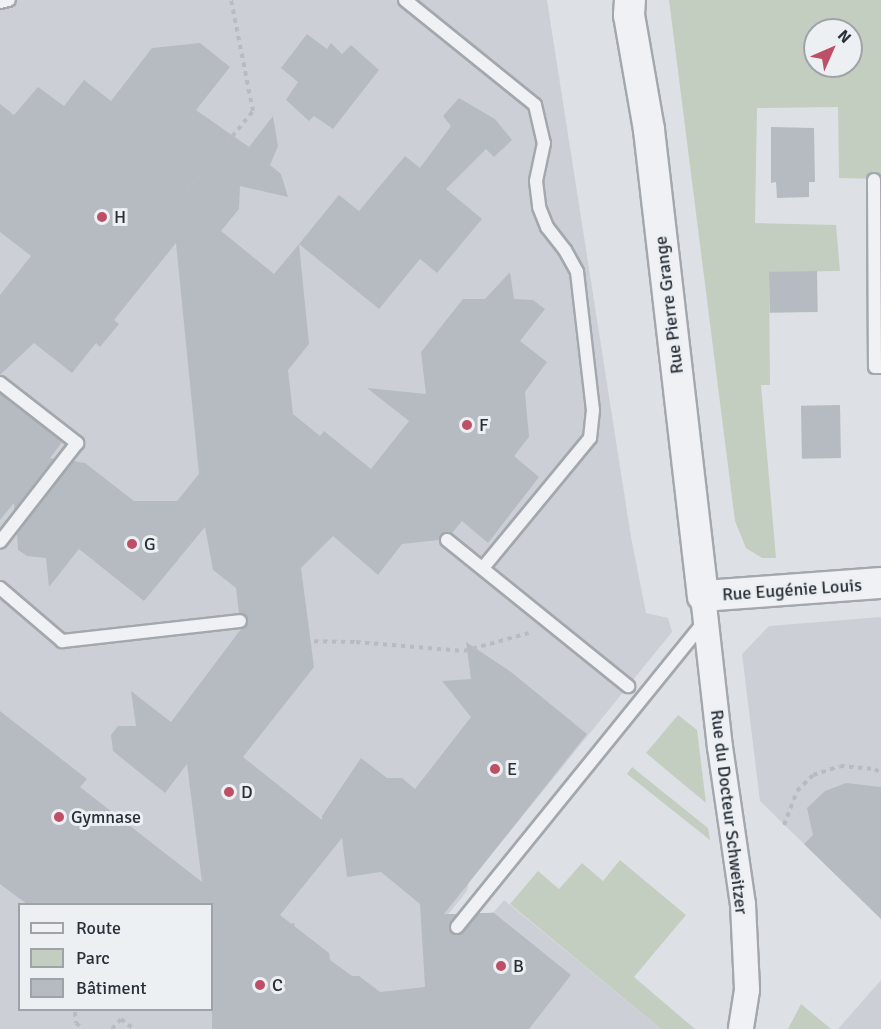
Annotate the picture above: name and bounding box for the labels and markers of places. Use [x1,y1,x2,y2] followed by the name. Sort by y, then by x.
[114,206,126,228] place label: H
[95,210,109,224] marker: H
[479,414,488,436] place label: F
[460,418,474,432] marker: F
[144,533,156,555] place label: G
[125,537,139,551] marker: G
[507,758,517,780] place label: E
[488,762,502,776] marker: E
[241,781,253,803] place label: D
[222,785,236,799] marker: D
[71,806,141,828] place label: Gymnase
[52,810,66,824] marker: Gymnase
[513,955,524,977] place label: B
[494,959,508,973] marker: B
[272,974,283,996] place label: C
[253,978,267,992] marker: C

